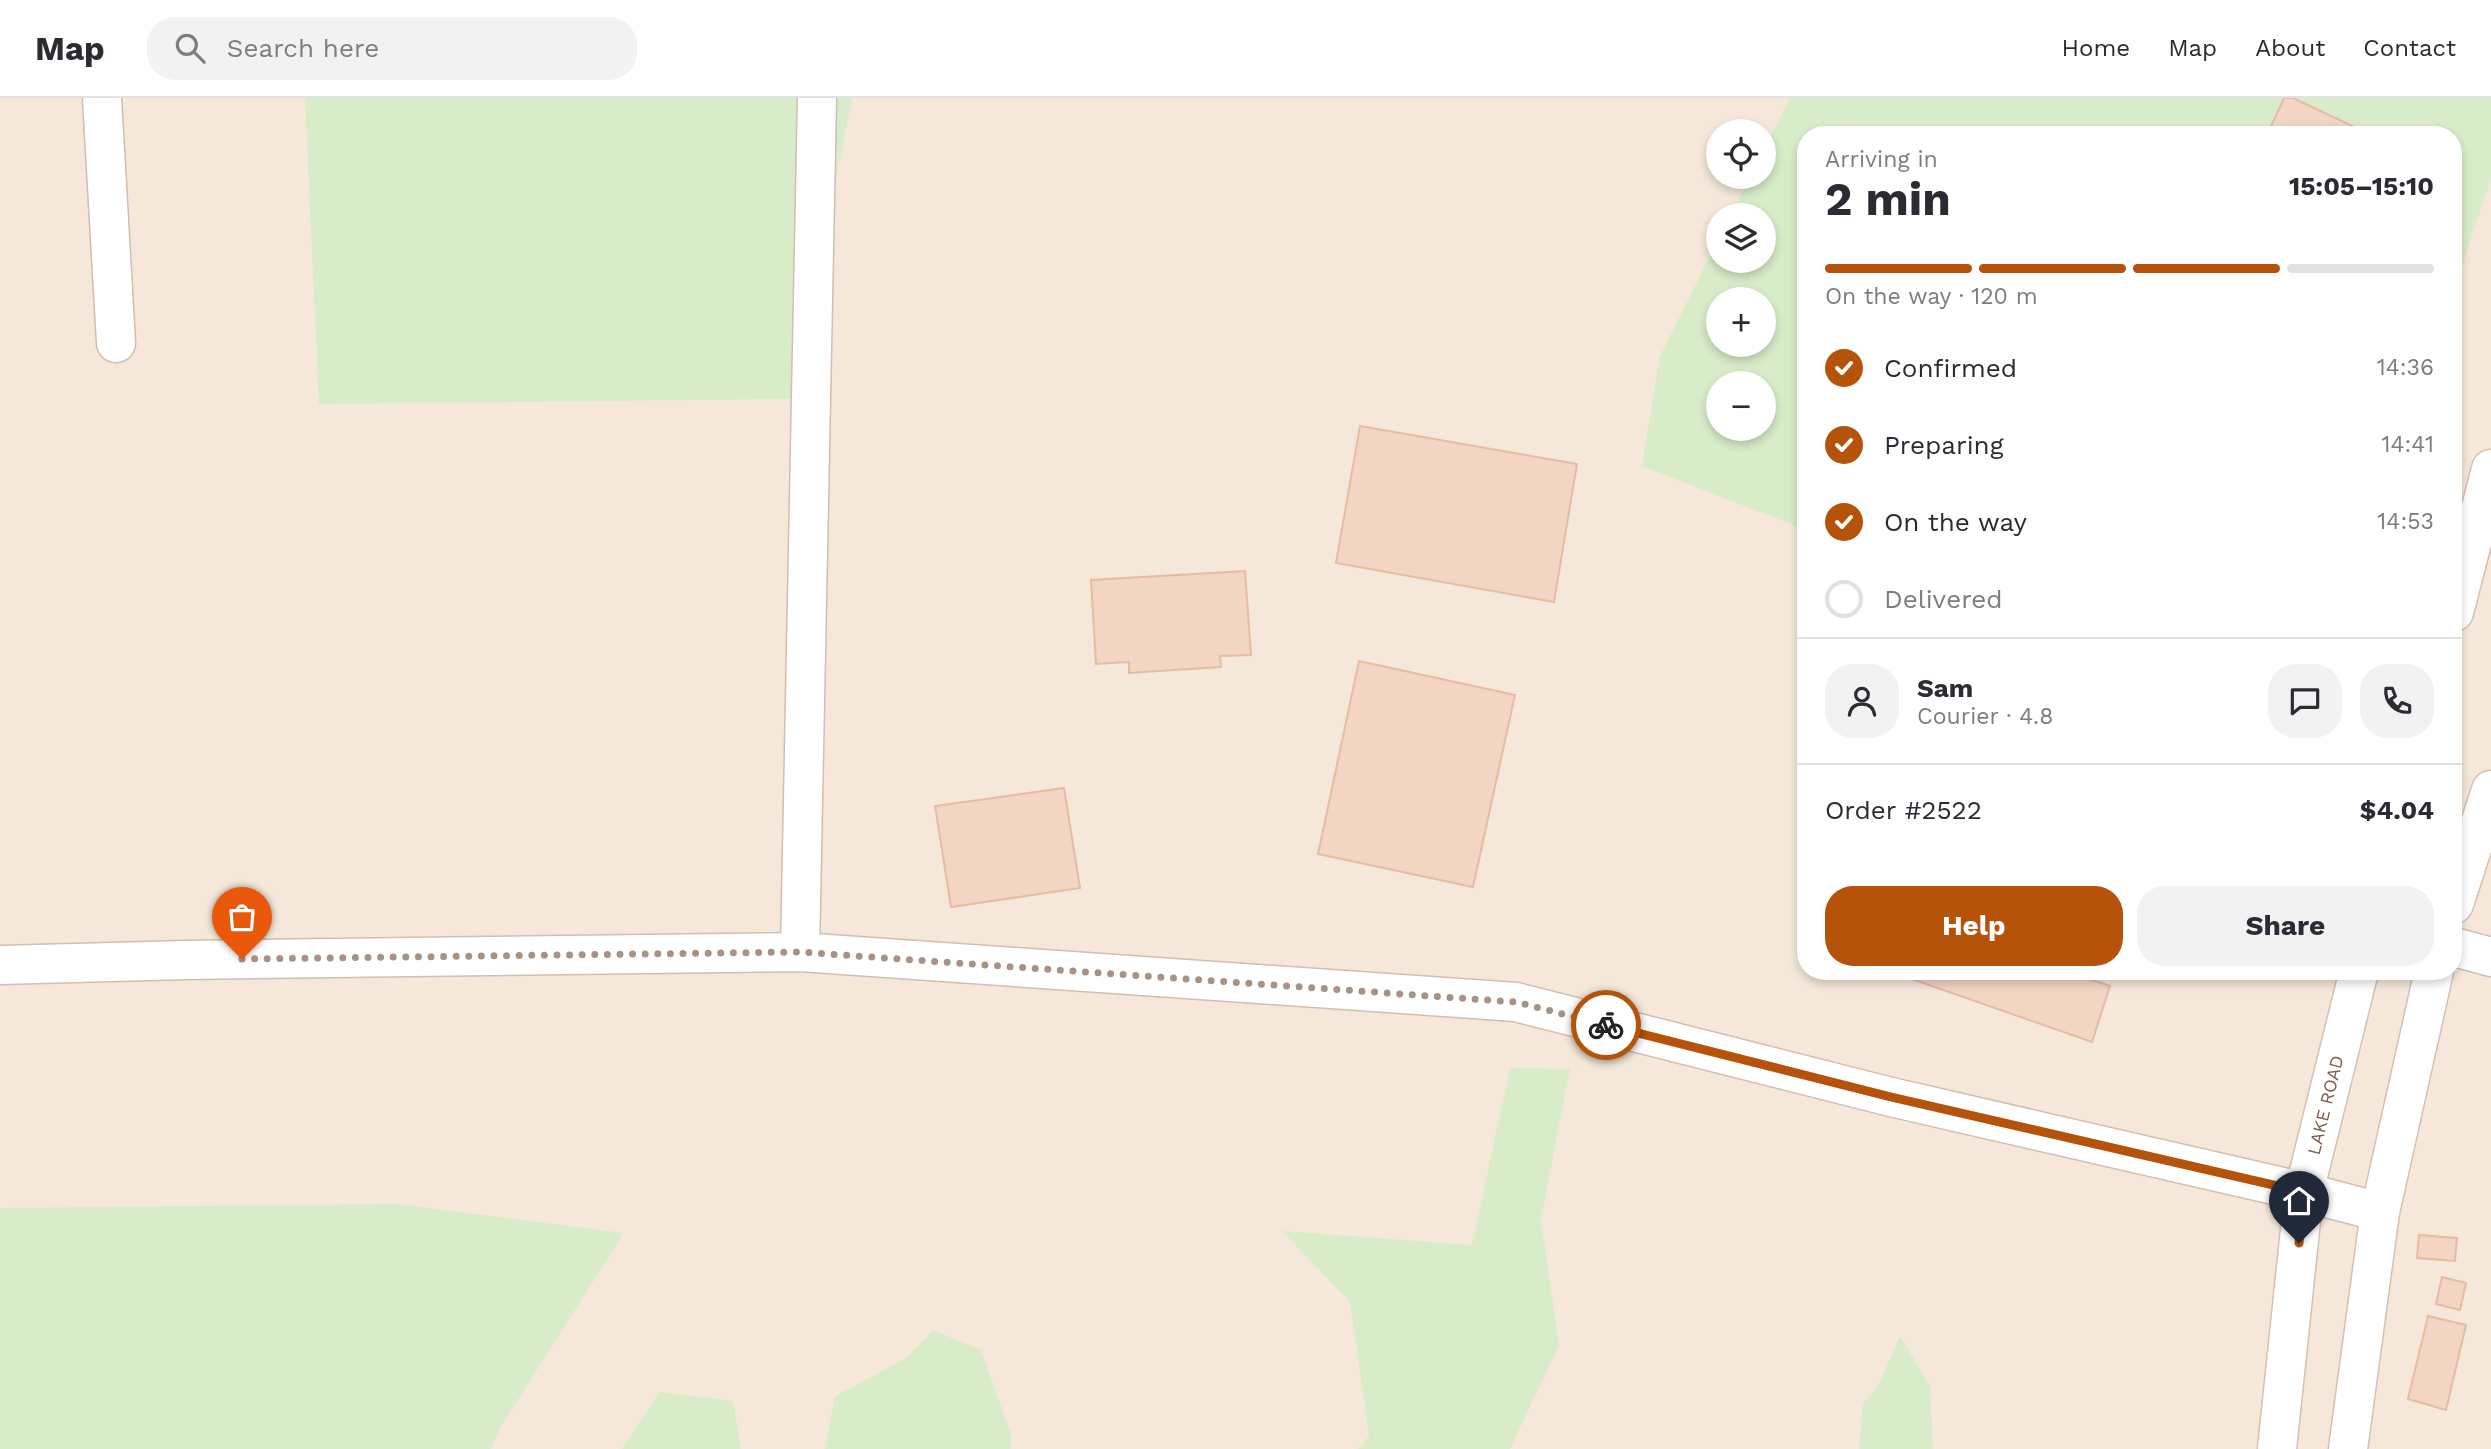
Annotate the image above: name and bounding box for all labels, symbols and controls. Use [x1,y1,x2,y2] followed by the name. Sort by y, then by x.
[147,17,637,80] search box
[35,29,105,68] text: Map
[171,29,209,67] icon: search
[227,33,379,63] text: Search here
[2062,34,2130,62] text: Home
[2168,34,2217,62] text: Map
[2255,34,2325,62] text: About
[2363,34,2456,62] text: Contact
[1706,119,1776,441] map controls
[1706,119,1776,189] button: locate
[1825,146,1938,173] text: Arriving in
[2289,171,2434,201] text: 15:05–15:10
[1825,172,1951,226] text: 2 min
[1706,203,1776,273] button: layers
[1825,283,2038,310] text: On the way · 120 m
[1706,287,1776,357] button: +
[1825,349,1863,387] icon: check
[1884,353,2017,383] text: Confirmed
[2377,354,2434,381] text: 14:36
[1706,371,1776,441] button: −
[1825,426,1863,464] icon: check
[1884,430,2004,460] text: Preparing
[2382,431,2434,458] text: 14:41
[1825,503,1863,541] icon: check
[1884,507,2027,537] text: On the way
[2377,508,2434,535] text: 14:53
[1884,584,2003,614] text: Delivered
[1825,664,1899,738] button: person
[2268,664,2342,738] button: chat
[2360,664,2434,738] button: phone
[1917,673,1973,703] text: Sam
[1917,703,2053,730] text: Courier · 4.8
[1825,795,1982,825] text: Order #2522
[2360,795,2434,825] text: $4.04
[1825,886,2123,966] button: Help
[2137,886,2434,966] button: Share
[212,887,272,959] pin
[223,898,261,936] icon: bag
[1571,990,1641,1060] courier
[1587,1006,1625,1044] icon: bike
[2303,1053,2348,1157] street label: LAKE ROAD
[2269,1171,2329,1243] pin
[2280,1182,2318,1220] icon: home

